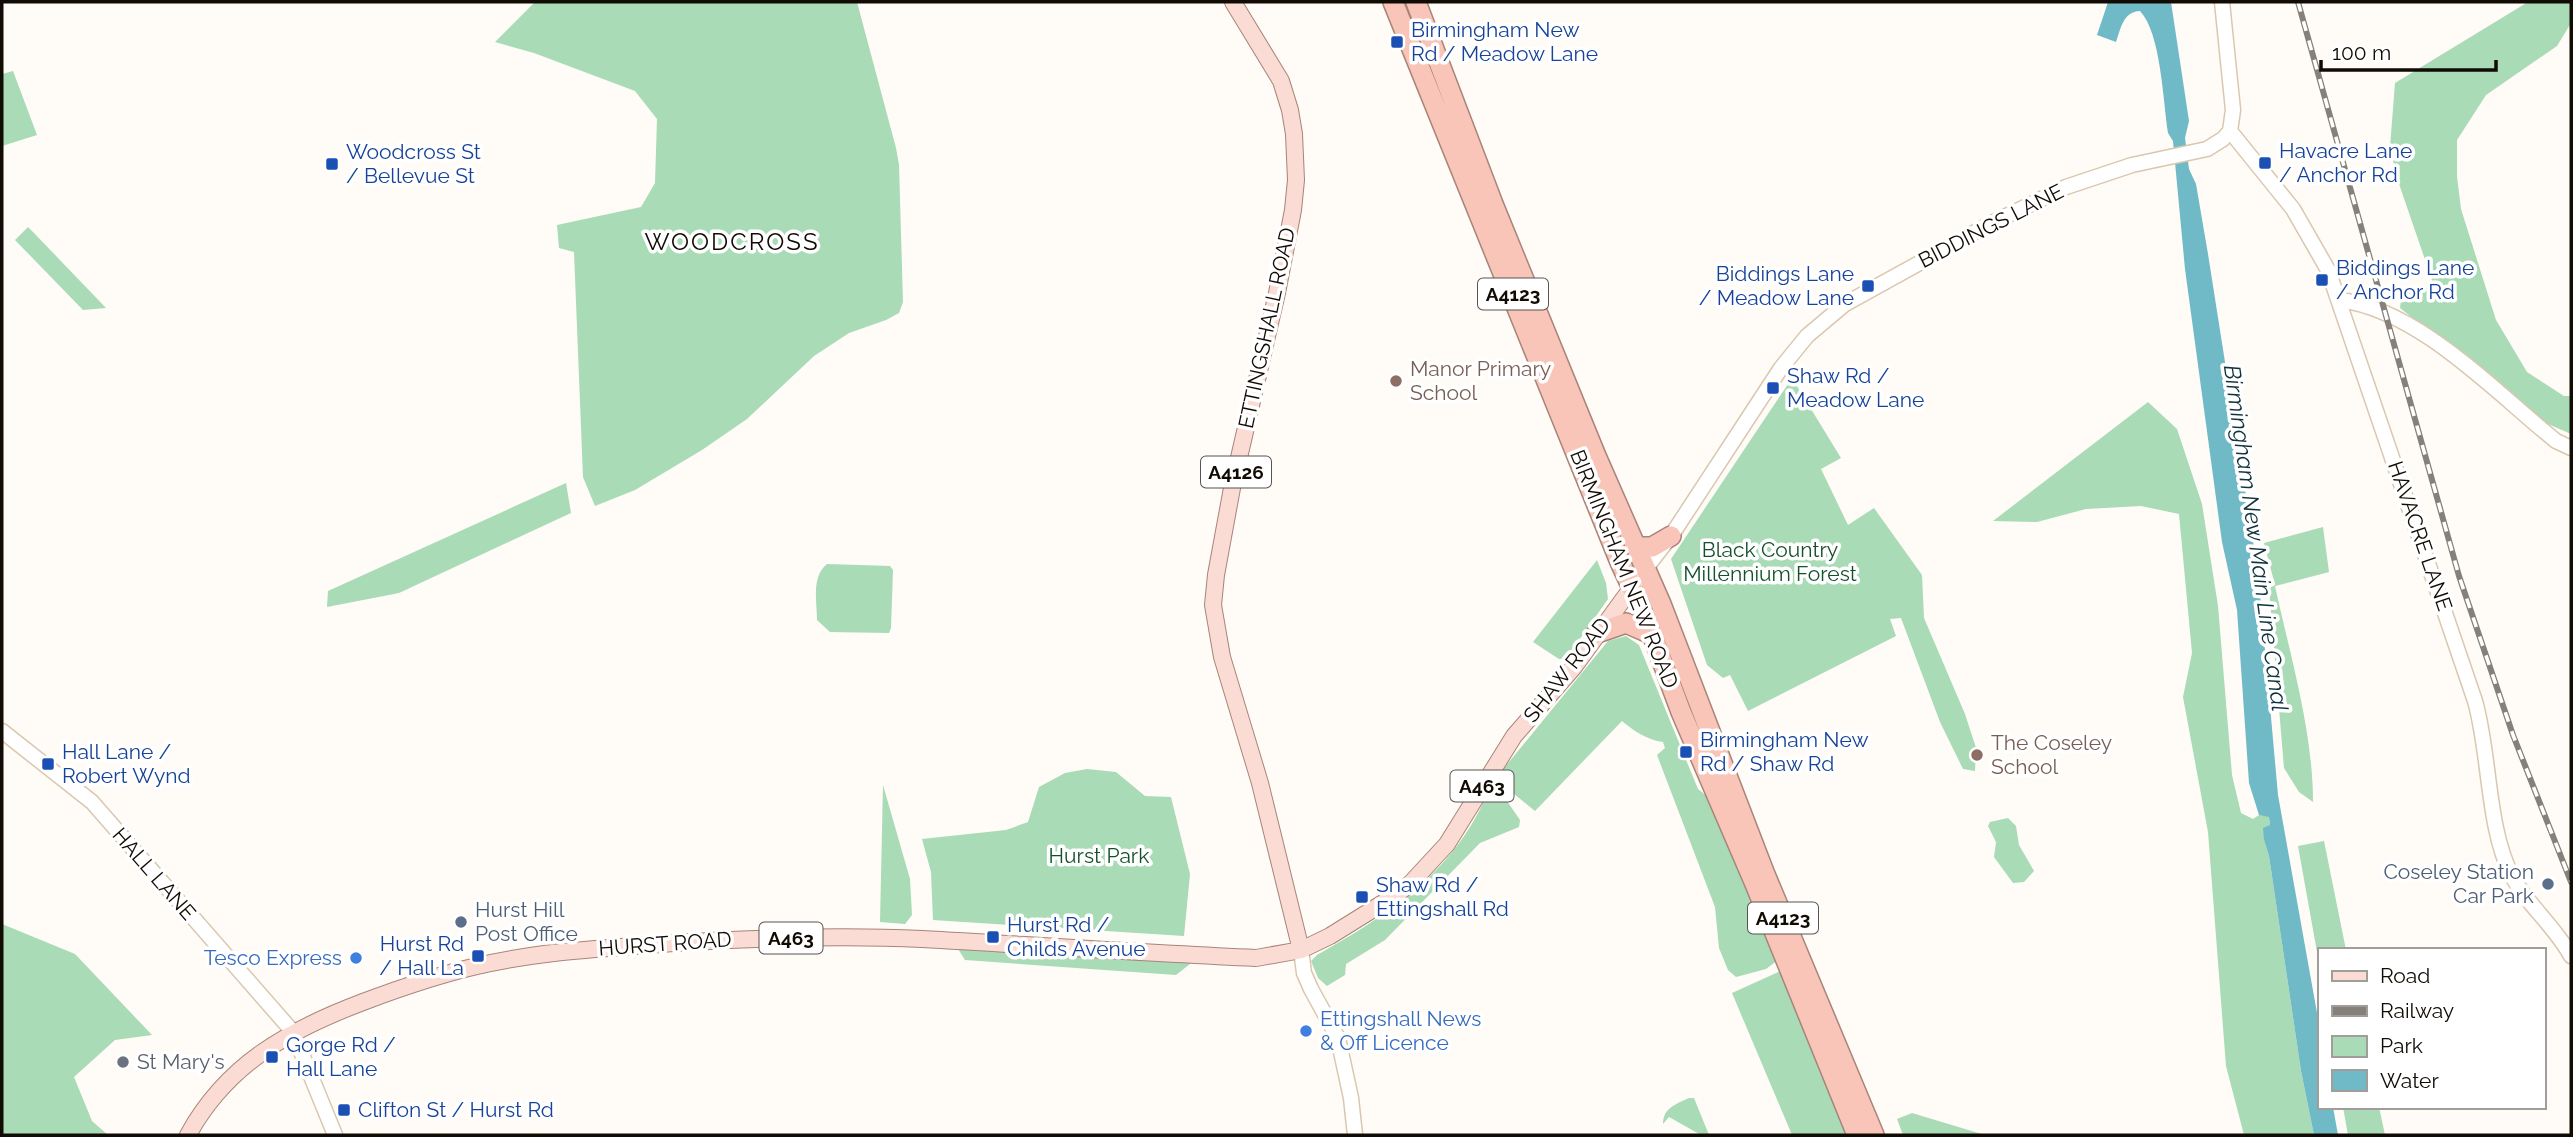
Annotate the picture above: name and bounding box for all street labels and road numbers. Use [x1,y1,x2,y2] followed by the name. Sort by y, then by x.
[1914,178,2067,273] street label: BIDDINGS LANE
[1233,225,1300,431] street label: ETTINGSHALL ROAD
[1478,278,1548,310] road number: A4123
[1565,446,1684,692] street label: BIRMINGHAM NEW ROAD
[1201,457,1271,488] road number: A4126
[2383,458,2458,614] street label: HAVACRE LANE
[1518,612,1615,727] street label: SHAW ROAD
[1450,771,1514,802] road number: A463
[107,822,201,925] street label: HALL LANE
[1748,902,1818,934] road number: A4123
[760,922,822,954] road number: A463
[598,926,732,961] street label: HURST ROAD

